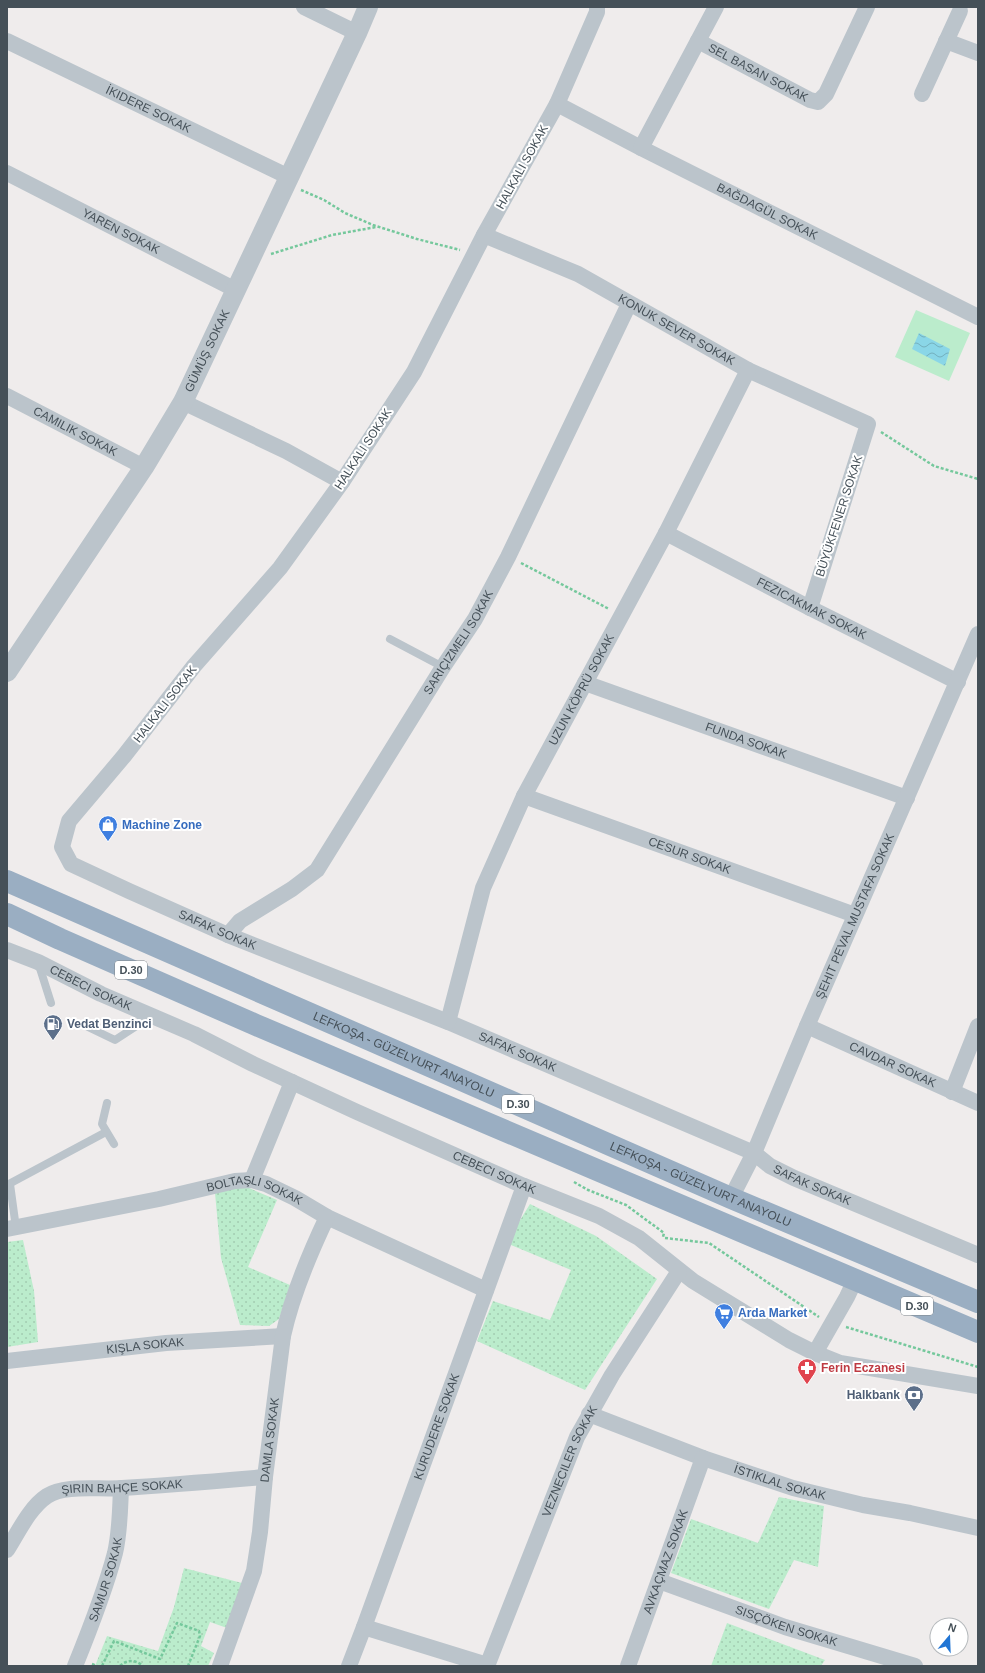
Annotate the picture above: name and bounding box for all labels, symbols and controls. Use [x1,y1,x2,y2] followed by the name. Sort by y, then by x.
[706,41,811,105] street label: SEL BASAN SOKAK
[104,83,193,136] street label: İKIDERE SOKAK
[493,122,551,212] street label: HALKALI SOKAK
[714,180,820,242] street label: BAĞDAGÜL SOKAK
[80,206,162,257] street label: YAREN SOKAK
[616,291,737,368] street label: KONUK SEVER SOKAK
[182,307,233,394] street label: GÜMÜŞ SOKAK
[31,404,120,459] street label: CAMILIK SOKAK
[332,406,394,492] street label: HALKALI SOKAK
[813,454,865,578] street label: BÜYÜKFENER SOKAK
[754,574,869,642] street label: FEZICAKMAK SOKAK
[421,588,496,697] street label: SARIÇIZMELI SOKAK
[546,632,617,748] street label: UZUN KÖPRÜ SOKAK
[131,663,199,745] street label: HALKALI SOKAK
[703,720,789,761] street label: FUNDA SOKAK
[97,814,119,842] shop icon: Machine Zone
[122,818,202,832] place label: Machine Zone
[813,831,897,1001] street label: ŞEHIT PEVAL MUSTAFA SOKAK
[646,834,733,877] street label: CESUR SOKAK
[176,907,259,953] street label: SAFAK SOKAK
[115,961,147,979] road number: D.30
[47,962,134,1013] street label: CEBECI SOKAK
[311,1009,496,1100] street label: LEFKOŞA - GÜZELYURT ANAYOLU
[42,1013,64,1041] fuel station icon: Vedat Benzinci
[67,1017,152,1031] place label: Vedat Benzinci
[477,1029,559,1075] street label: SAFAK SOKAK
[847,1039,938,1090] street label: CAVDAR SOKAK
[502,1095,534,1113] road number: D.30
[608,1139,793,1230] street label: LEFKOŞA - GÜZELYURT ANAYOLU
[451,1148,538,1197] street label: CEBECI SOKAK
[771,1162,853,1208] street label: SAFAK SOKAK
[205,1173,305,1208] street label: BOLTAŞLI SOKAK
[901,1297,933,1315] road number: D.30
[713,1302,735,1330] supermarket icon: Arda Market
[738,1306,807,1320] place label: Arda Market
[106,1335,184,1357] street label: KIŞLA SOKAK
[796,1357,818,1385] pharmacy icon: Ferin Eczanesi
[821,1361,905,1375] place label: Ferin Eczanesi
[411,1371,462,1482] street label: KURUDERE SOKAK
[903,1384,925,1412] bank icon: Halkbank
[847,1388,900,1402] place label: Halkbank
[258,1397,282,1483] street label: DAMLA SOKAK
[539,1403,600,1519] street label: VEZNECILER SOKAK
[732,1462,828,1503] street label: İSTIKLAL SOKAK
[60,1477,183,1497] street label: ŞIRIN BAHÇE SOKAK
[640,1507,691,1616] street label: AVKAÇMAZ SOKAK
[86,1536,125,1624] street label: SAMUR SOKAK
[733,1602,839,1649] street label: SISÇÖKEN SOKAK
[929,1617,969,1657] north arrow
[947,1621,958,1635] text: N

